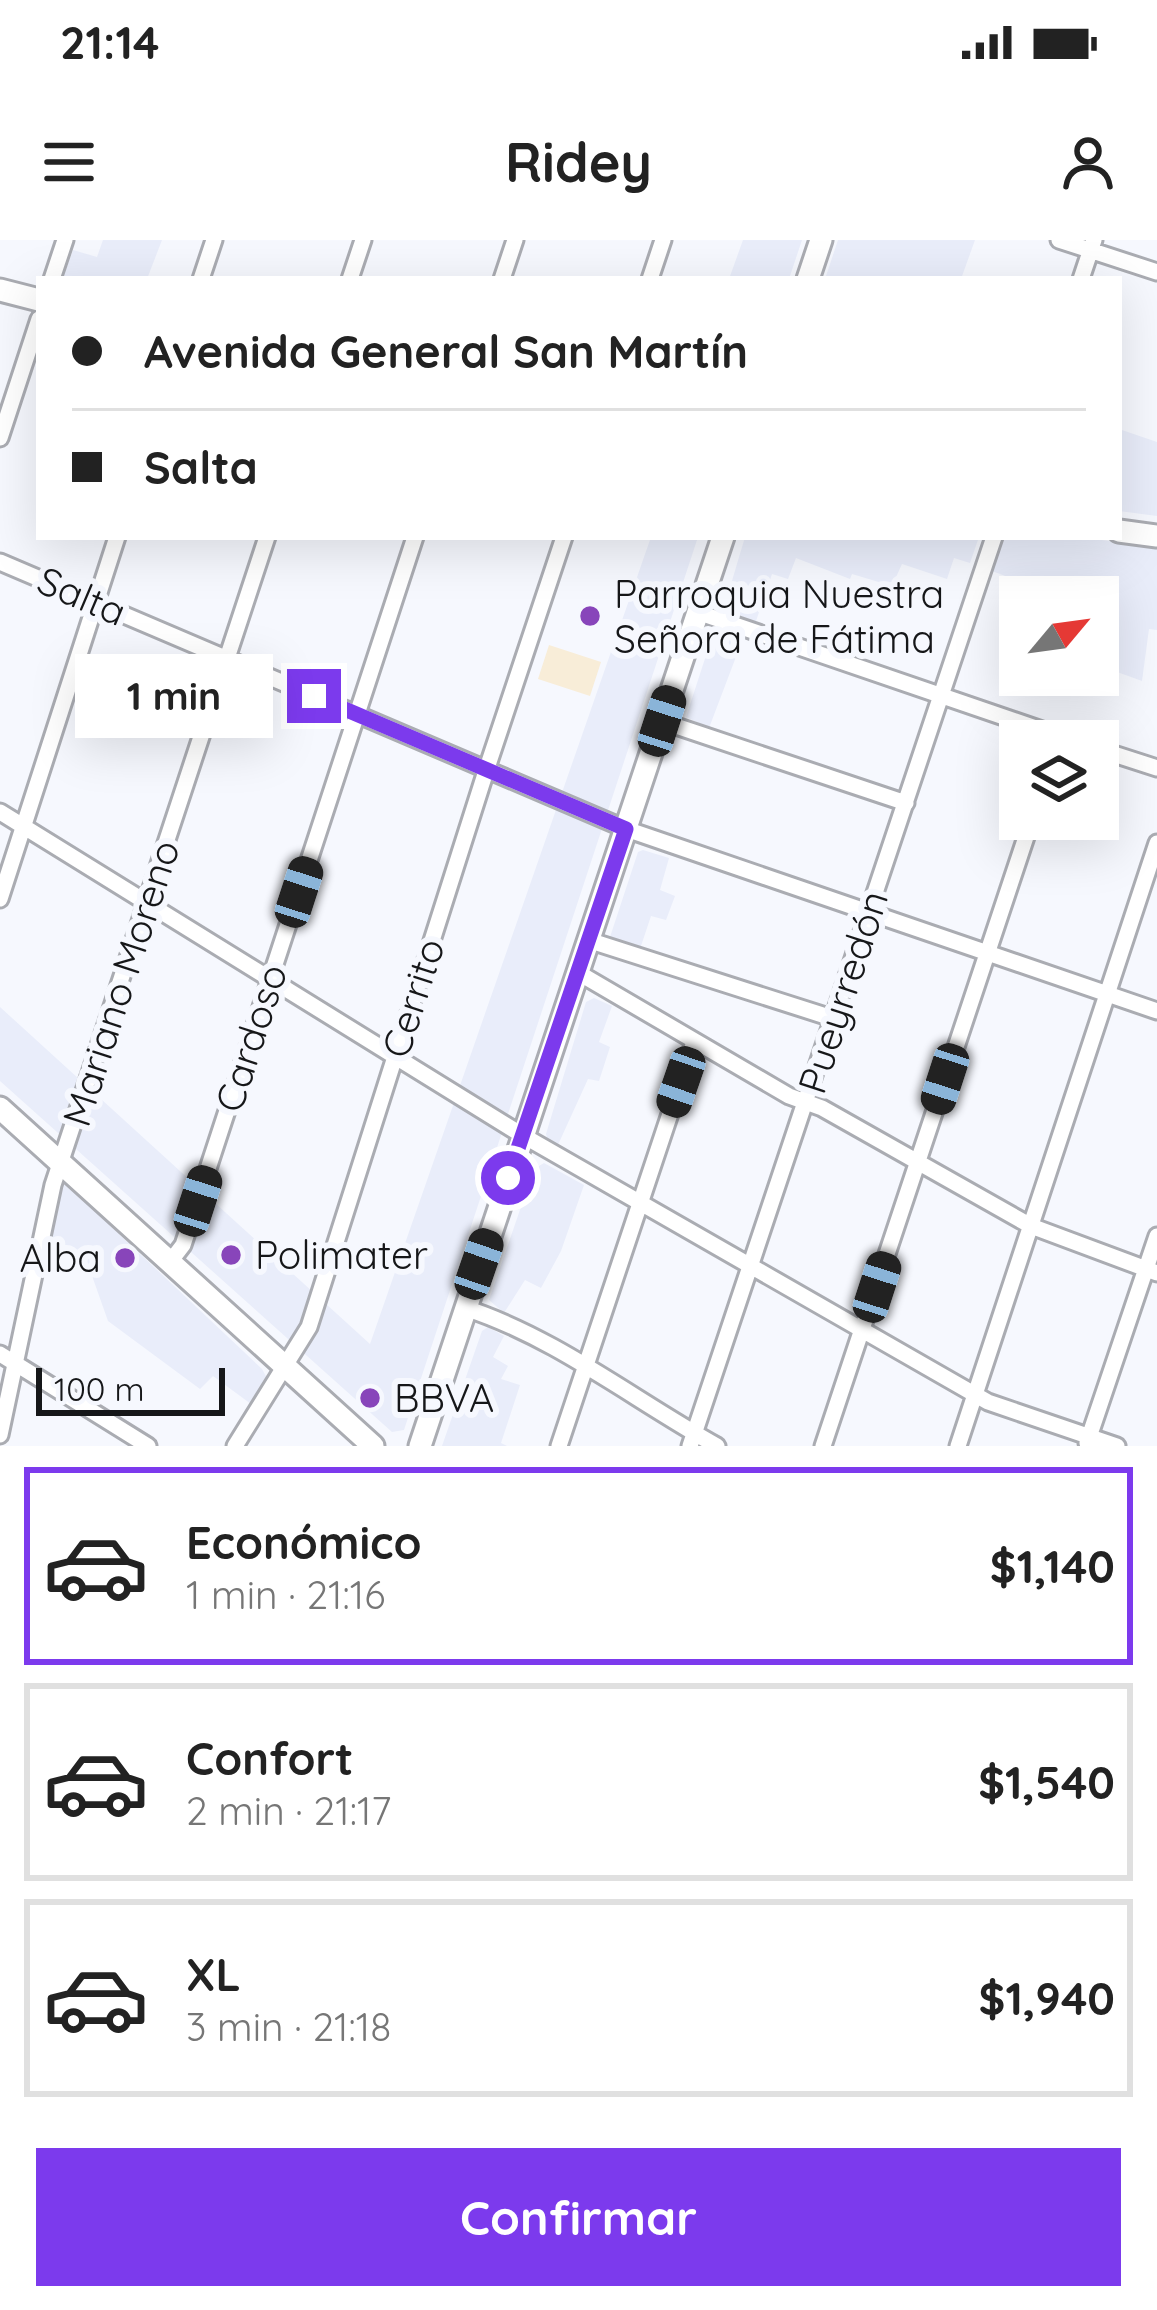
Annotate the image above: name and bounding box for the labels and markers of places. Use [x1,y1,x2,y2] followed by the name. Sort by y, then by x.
[614,569,944,663] place label: Parroquia Nuestra Señora de Fátima
[577,603,603,629] marker: Parroquia Nuestra Señora de Fátima
[255,1230,428,1279] place label: Polimater
[20,1233,101,1282] place label: Alba
[218,1242,244,1268] marker: Polimater
[112,1245,138,1271] marker: Alba
[394,1373,494,1422] place label: BBVA
[357,1385,383,1411] marker: BBVA

